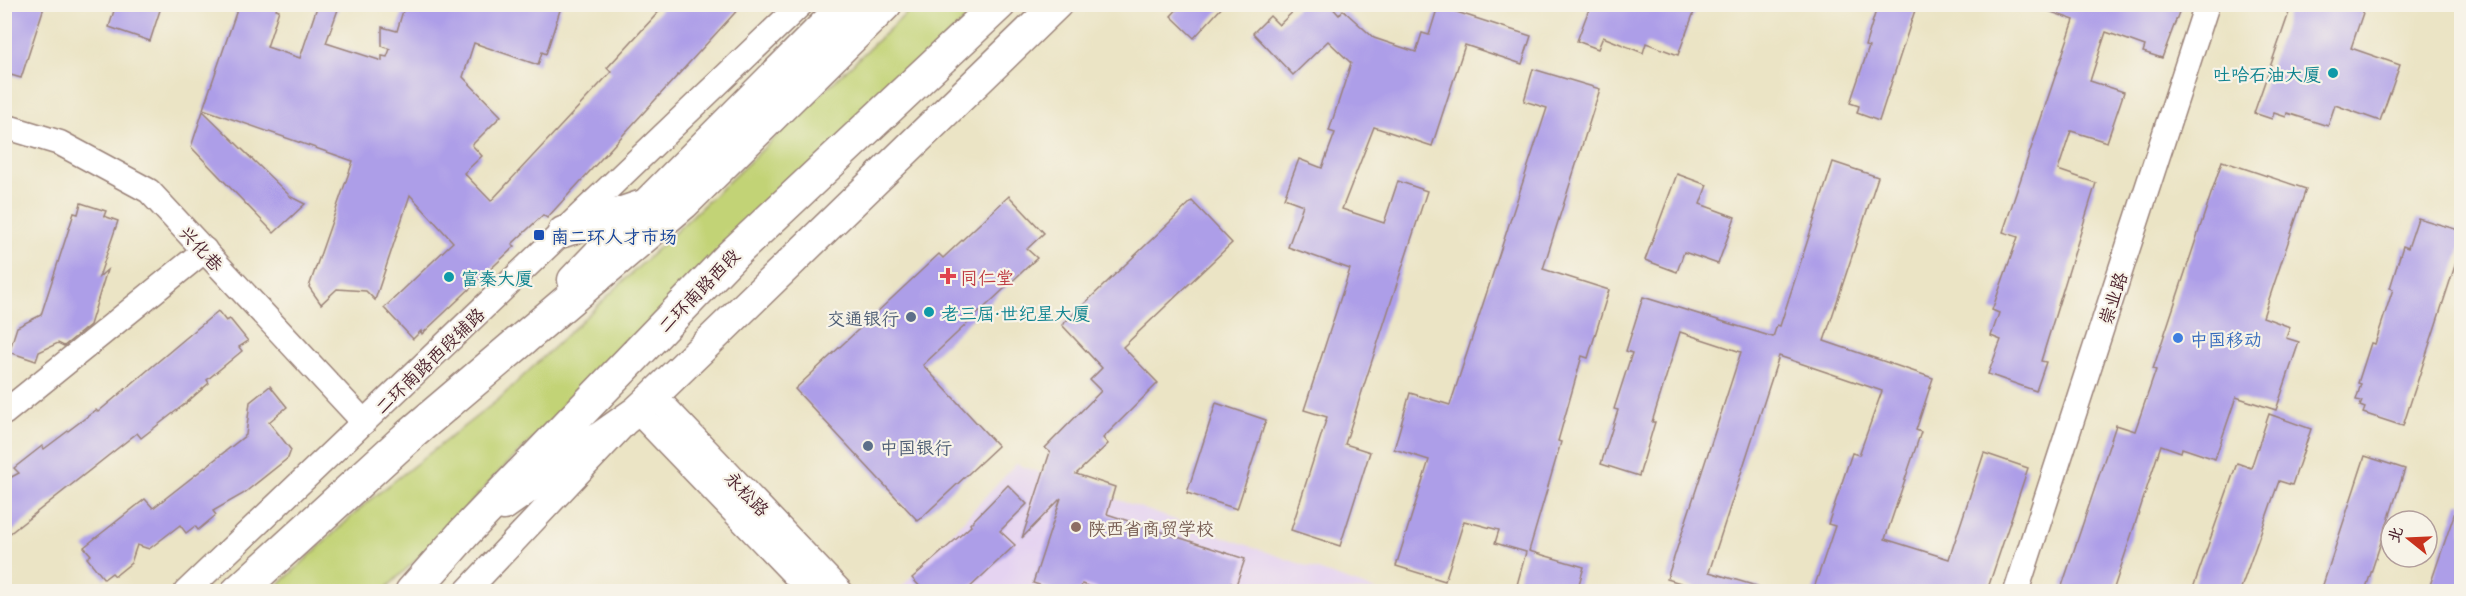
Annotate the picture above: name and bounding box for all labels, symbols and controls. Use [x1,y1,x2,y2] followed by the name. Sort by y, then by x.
[2213,60,2321,87] place label: 吐哈石油大厦
[2326,66,2340,80] marker: 吐哈石油大厦
[174,219,230,277] street label: 兴化巷
[551,222,677,249] place label: 南二环人才市场
[532,228,546,242] marker: 南二环人才市场
[651,242,745,338] street label: 二环南路西段
[960,263,1014,290] place label: 同仁堂
[461,264,533,291] place label: 富秦大厦
[2091,268,2133,328] street label: 崇业路
[941,269,955,283] marker: 同仁堂
[442,270,456,284] marker: 富秦大厦
[941,299,1090,326] place label: 老三届·世纪星大厦
[368,300,490,420] street label: 二环南路西段辅路
[827,304,899,331] place label: 交通银行
[922,305,936,319] marker: 老三届·世纪星大厦
[904,310,918,324] marker: 交通银行
[2190,325,2262,352] place label: 中国移动
[2171,331,2185,345] marker: 中国移动
[880,433,952,460] place label: 中国银行
[861,439,875,453] marker: 中国银行
[720,464,776,522] street label: 永松路
[2379,509,2439,569] north arrow
[1088,514,1214,541] place label: 陕西省商贸学校
[1069,520,1083,534] marker: 陕西省商贸学校
[2380,523,2408,545] text: 北

